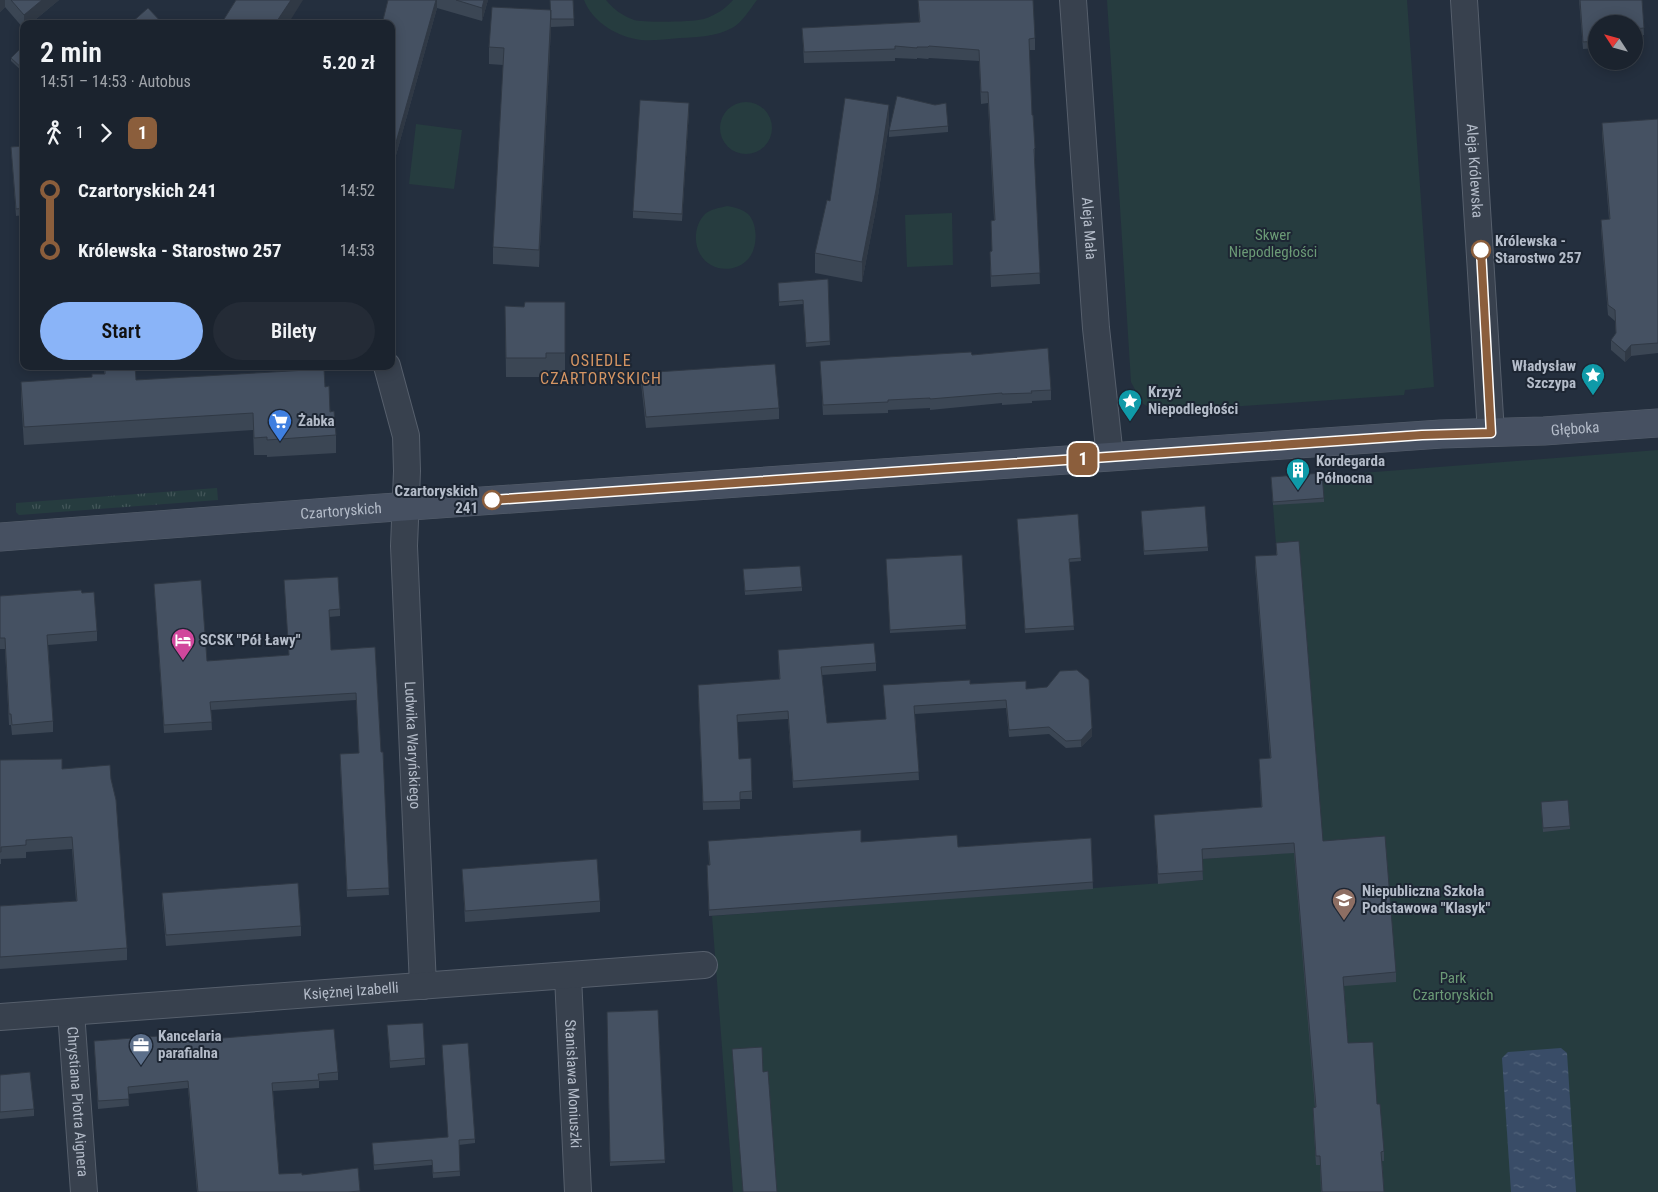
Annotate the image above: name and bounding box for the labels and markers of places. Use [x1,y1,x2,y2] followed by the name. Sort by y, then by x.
[1495,232,1582,267] place label: Królewska - Starostwo 257
[1471,240,1491,260] marker: Królewska - Starostwo 257
[1512,357,1576,392] place label: Władysław Szczypa
[1580,362,1606,396] place icon: Władysław Szczypa
[1148,383,1238,418] place label: Krzyż Niepodległości
[1117,388,1143,422] place icon: Krzyż Niepodległości
[267,408,293,442] supermarket icon: Żabka
[298,412,335,430] place label: Żabka
[1316,452,1385,487] place label: Kordegarda Północna
[1285,457,1311,491] building icon: Kordegarda Północna
[395,482,478,517] place label: Czartoryskich 241
[482,490,502,510] marker: Czartoryskich 241
[170,627,196,661] hotel icon: SCSK "Pół Ławy"
[200,631,301,649] place label: SCSK "Pół Ławy"
[1362,882,1490,917] place label: Niepubliczna Szkoła Podstawowa "Klasyk"
[1331,887,1357,921] school or university icon: Niepubliczna Szkoła Podstawowa "Klasyk"
[158,1027,222,1062] place label: Kancelaria parafialna
[128,1032,154,1066] office icon: Kancelaria parafialna

